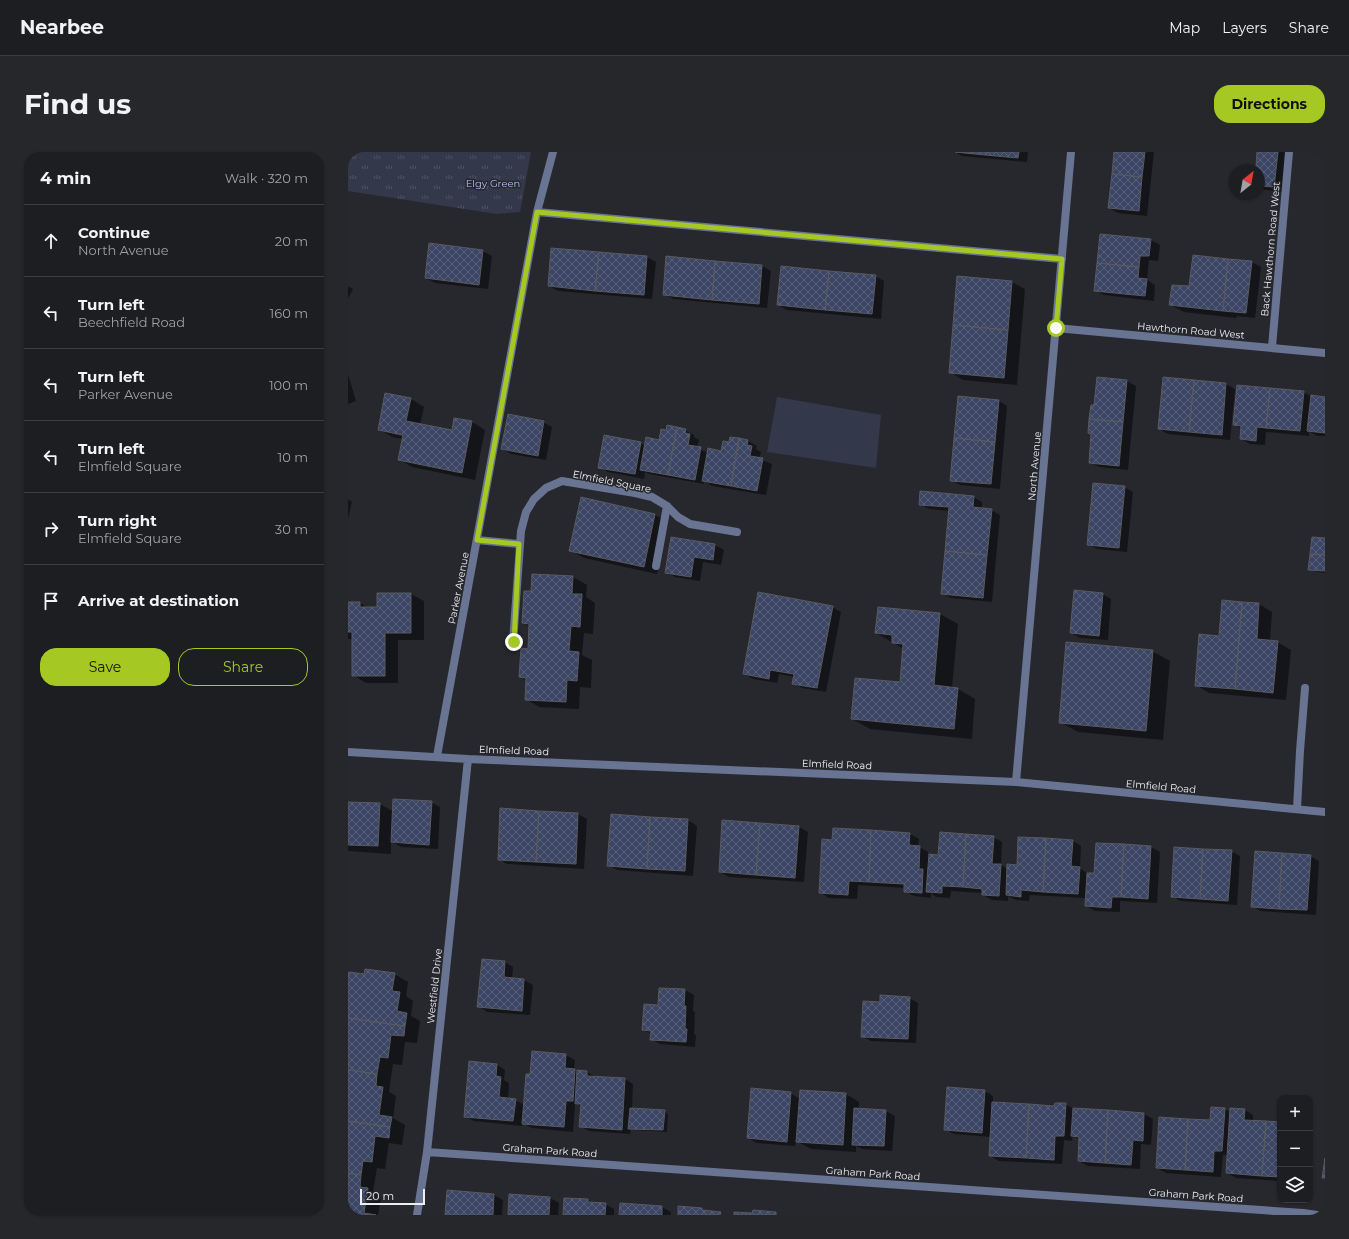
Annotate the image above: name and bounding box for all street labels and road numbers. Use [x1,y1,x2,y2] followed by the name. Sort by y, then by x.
[1258,181,1283,317] street label: Back Hawthorn Road West
[1137,319,1245,342] street label: Hawthorn Road West
[1025,431,1044,501] street label: North Avenue
[572,468,652,495] street label: Elmfield Square
[445,551,472,625] street label: Parker Avenue
[479,743,549,758] street label: Elmfield Road
[802,757,872,772] street label: Elmfield Road
[1125,777,1197,796] street label: Elmfield Road
[424,948,445,1024] street label: Westfield Drive
[502,1141,598,1160] street label: Graham Park Road
[825,1164,921,1183] street label: Graham Park Road
[1148,1186,1244,1205] street label: Graham Park Road

